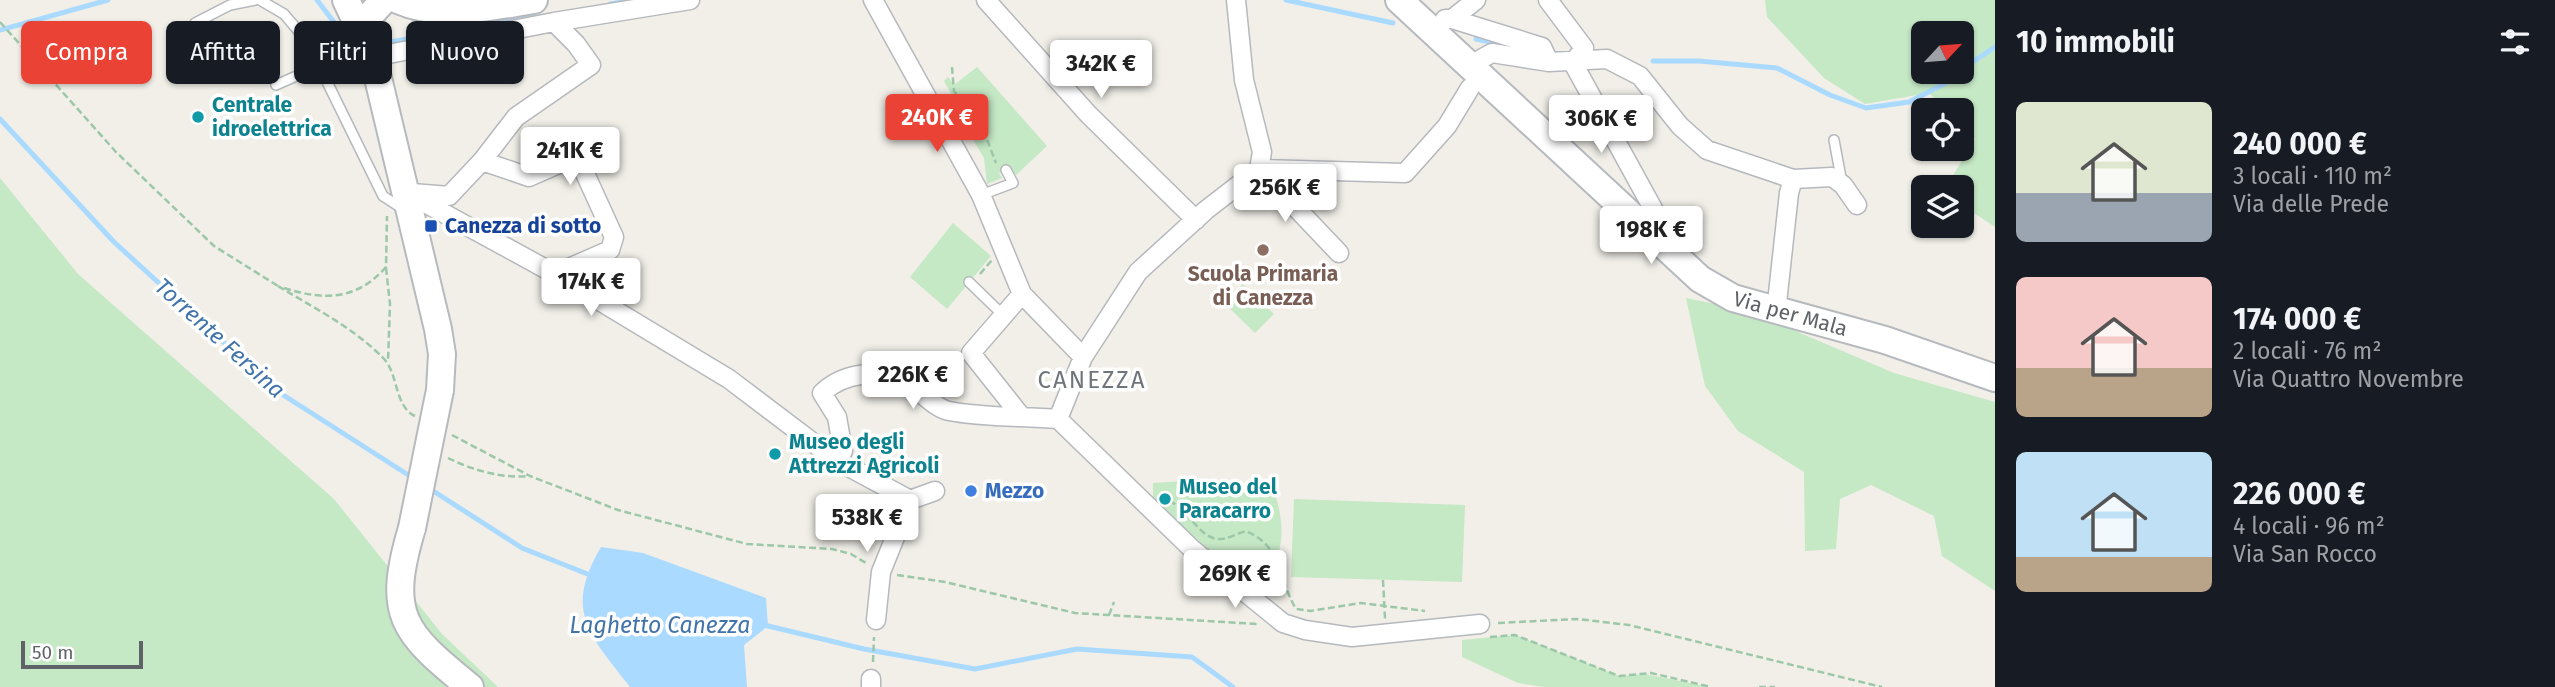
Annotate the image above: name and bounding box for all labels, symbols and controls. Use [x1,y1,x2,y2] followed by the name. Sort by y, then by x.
[21,21,152,84] chip: Compra
[166,21,280,84] chip: Affitta
[294,21,392,84] chip: Filtri
[406,21,524,84] chip: Nuovo
[1911,21,1974,84] north arrow
[1911,21,1974,238] map controls
[2496,23,2534,61] icon: filters
[2016,24,2175,60] text: 10 immobili
[1044,41,1158,100] pin: 342K €
[1066,49,1136,77] text: 342K €
[212,92,332,142] place label: Centrale idroelettrica
[880,94,994,154] pin: 240K €
[1544,96,1658,155] pin: 306K €
[1911,98,1974,161] button: locate
[901,103,973,131] text: 240K €
[1565,104,1637,132] text: 306K €
[190,109,206,125] marker: Centrale idroelettrica
[2233,126,2367,162] text: 240 000 €
[513,128,627,187] pin: 241K €
[2072,130,2156,214] icon: home
[537,136,603,164] text: 241K €
[2233,162,2392,190] text: 3 locali · 110 m²
[1228,164,1342,224] pin: 256K €
[1250,173,1320,201] text: 256K €
[1911,175,1974,238] button: layers
[2233,190,2389,218] text: Via delle Prede
[1594,206,1708,266] pin: 198K €
[445,213,601,239] place label: Canezza di sotto
[1616,215,1686,243] text: 198K €
[423,218,439,234] marker: Canezza di sotto
[1255,242,1271,258] marker: Scuola Primaria di Canezza
[534,258,648,318] pin: 174K €
[1188,261,1338,311] place label: Scuola Primaria di Canezza
[557,267,625,295] text: 174K €
[149,272,291,404] water label: Torrente Fersina
[1730,286,1850,342] street label: Via per Mala
[2233,301,2361,337] text: 174 000 €
[2072,305,2156,389] icon: home
[2233,337,2381,365] text: 2 locali · 76 m²
[856,352,970,411] pin: 226K €
[878,360,948,388] text: 226K €
[2233,365,2464,393] text: Via Quattro Novembre
[1038,366,1146,394] district label: CANEZZA
[788,429,939,479] place label: Museo degli Attrezzi Agricoli
[767,446,783,462] marker: Museo degli Attrezzi Agricoli
[1179,474,1278,524] place label: Museo del Paracarro
[2233,476,2366,512] text: 226 000 €
[985,478,1044,504] place label: Mezzo
[2072,480,2156,564] icon: home
[963,483,979,499] marker: Mezzo
[1157,491,1173,507] marker: Museo del Paracarro
[810,494,924,554] pin: 538K €
[831,503,903,531] text: 538K €
[2233,512,2385,540] text: 4 locali · 96 m²
[2233,540,2377,568] text: Via San Rocco
[1178,550,1292,610] pin: 269K €
[1199,559,1271,587] text: 269K €
[570,611,750,639] water label: Laghetto Canezza
[21,638,144,670] scale bar
[32,641,73,664] text: 50 m

